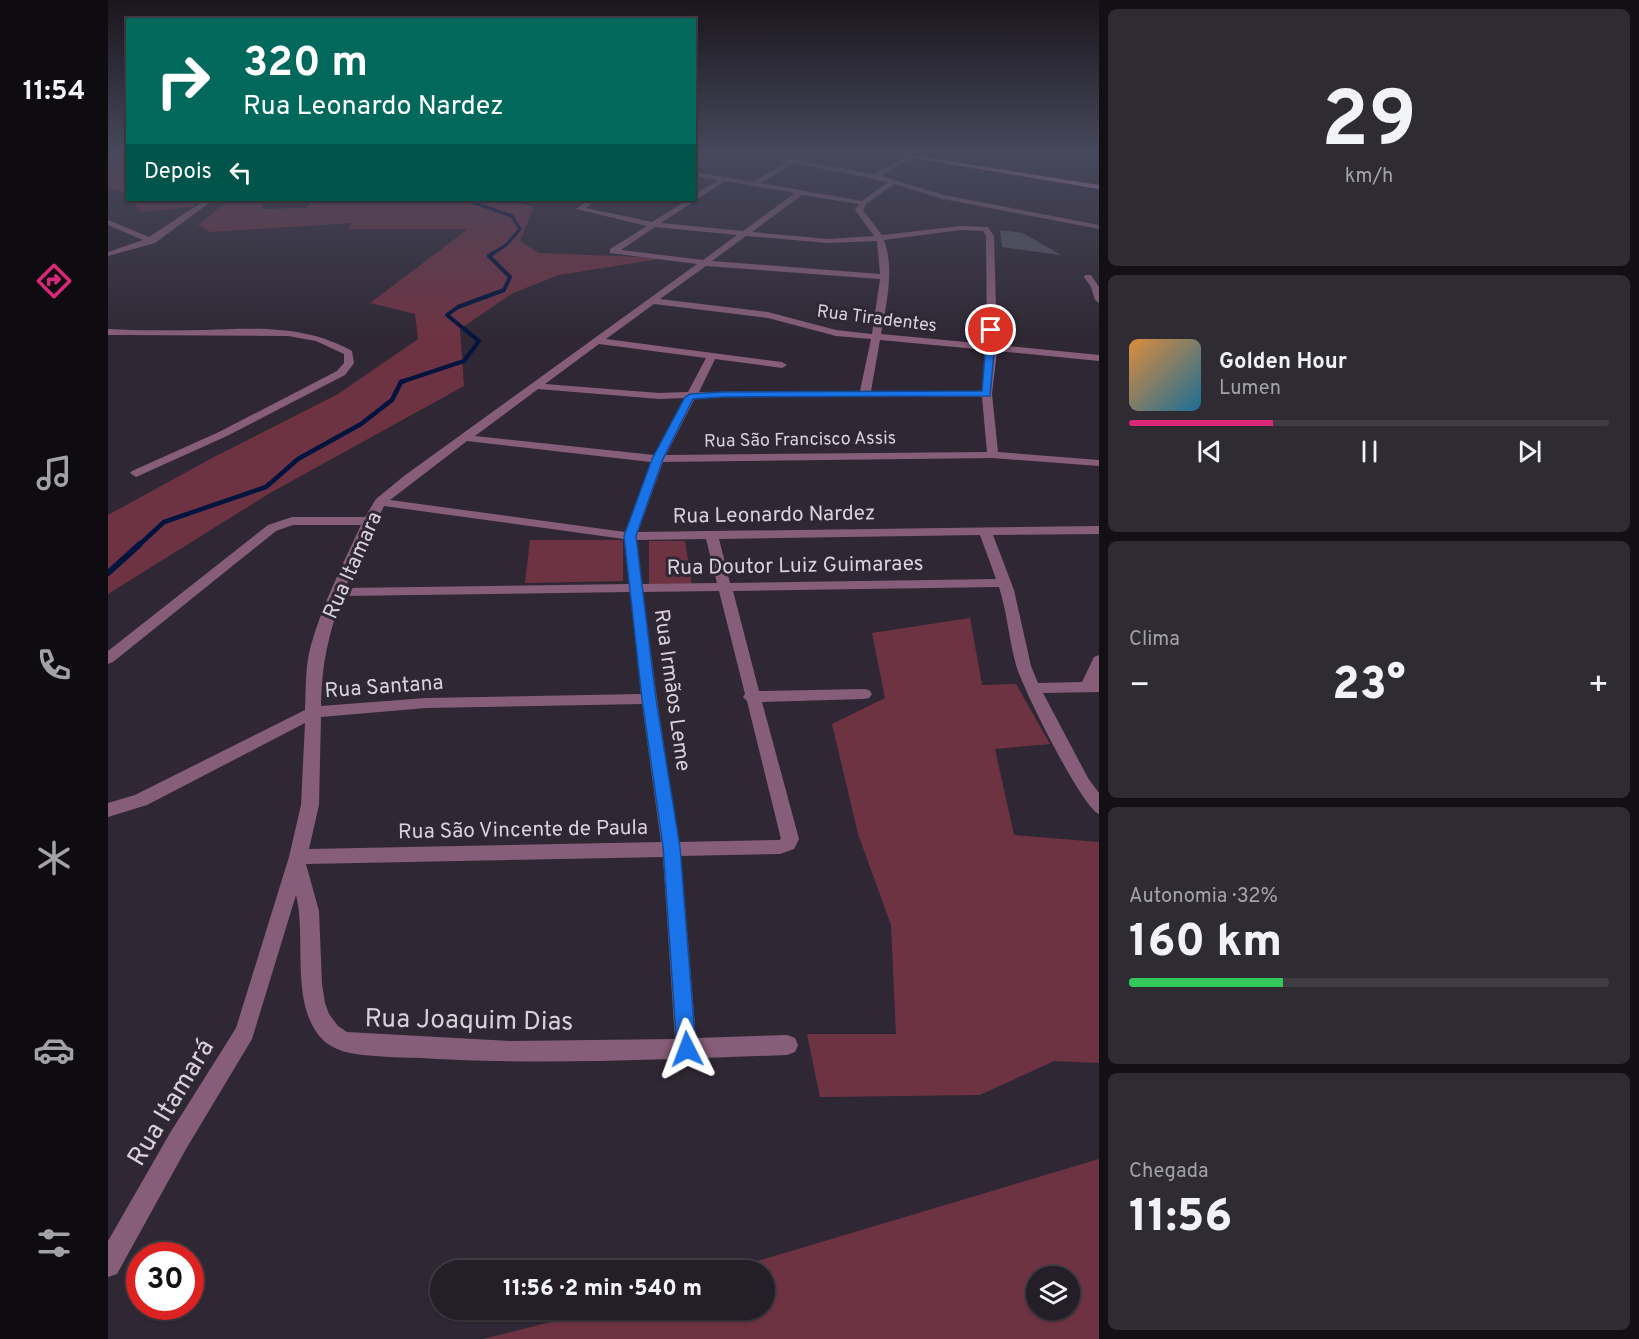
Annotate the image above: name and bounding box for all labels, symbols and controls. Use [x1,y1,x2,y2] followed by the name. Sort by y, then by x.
[243,38,368,91] text: 320 m
[144,42,222,120] icon: right
[23,75,85,109] text: 11:54
[1321,75,1417,174] text: 29
[243,90,504,124] text: Rua Leonardo Nardez
[224,156,257,189] icon: left
[144,159,212,186] text: Depois
[1345,164,1393,190] text: km/h
[33,260,75,302] icon: directions
[815,301,938,338] street label: Rua Tiradentes
[965,304,1016,355] pin
[974,313,1007,346] icon: arrive
[1219,349,1347,376] text: Golden Hour
[1219,376,1281,402] text: Lumen
[704,427,896,454] street label: Rua São Francisco Assis
[1193,435,1226,468] icon: previous
[1353,435,1386,468] icon: pause
[1513,435,1546,468] icon: next
[33,452,75,494] icon: music
[672,500,876,531] street label: Rua Leonardo Nardez
[318,508,389,623] street label: Rua Itamara
[666,551,924,582] street label: Rua Doutor Luiz Guimaraes
[647,607,696,773] street label: Rua Irmãos Leme
[1129,627,1180,653] text: Clima
[33,644,75,686] icon: phone
[1332,658,1406,715] text: 23°
[1129,666,1150,708] text: −
[1588,666,1609,708] text: +
[324,670,444,705] street label: Rua Santana
[398,815,648,846] street label: Rua São Vincente de Paula
[33,837,75,879] icon: climate
[1129,884,1278,910] text: Autonomia · 32%
[1129,915,1282,972] text: 160 km
[364,1003,574,1040] street label: Rua Joaquim Dias
[655,1017,719,1081] position arrow
[33,1029,75,1071] icon: car
[121,1034,223,1173] street label: Rua Itamará
[1129,1159,1209,1185] text: Chegada
[1129,1190,1232,1247] text: 11:56
[33,1222,75,1264] icon: filters
[126,1242,204,1320] speed limit sign: 30
[1026,1266,1080,1320] map controls
[1026,1266,1080,1320] button: layers
[503,1276,702,1303] text: 11:56 · 2 min · 540 m

